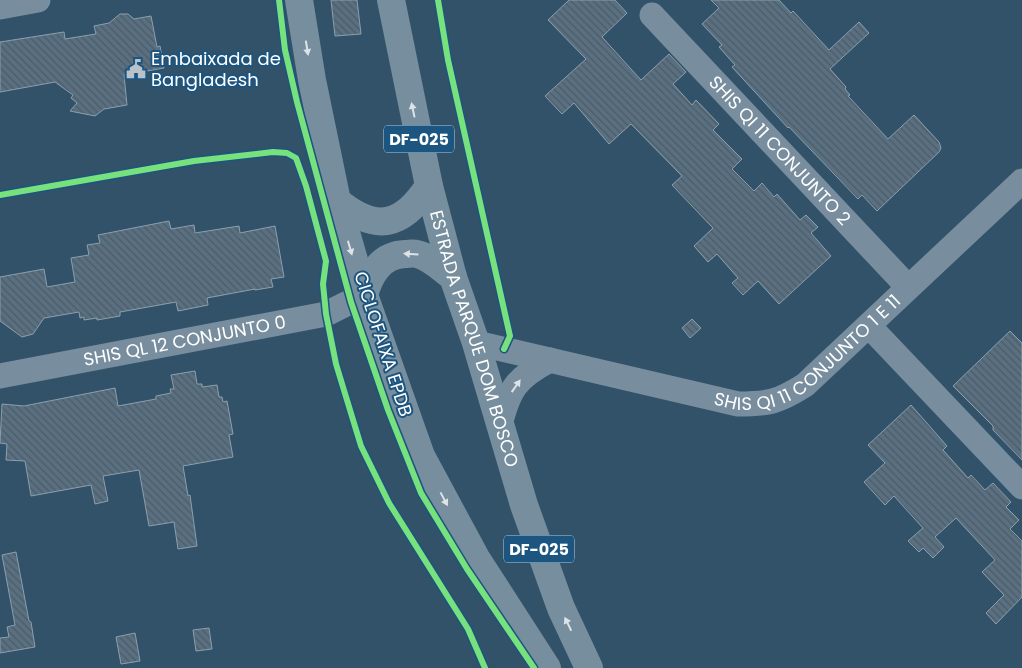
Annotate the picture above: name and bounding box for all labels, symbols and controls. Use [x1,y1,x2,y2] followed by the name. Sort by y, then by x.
[303,40,311,56] one-way arrow
[151,46,281,92] place label: Embaixada de Bangladesh
[125,58,147,80] public building icon: Embaixada de Bangladesh
[703,70,856,230] street label: SHIS QI 11 CONJUNTO 2
[409,103,417,118] one-way arrow
[384,126,454,152] road number: DF-025
[424,207,525,470] street label: ESTRADA PARQUE DOM BOSCO
[347,240,355,255] one-way arrow
[403,250,419,258] one-way arrow
[348,268,419,420] street label: CICLOFAIXA EPDB
[712,288,906,416] street label: SHIS QI 11 CONJUNTO 1 E 11
[81,309,288,372] street label: SHIS QL 12 CONJUNTO 0
[511,379,521,393] one-way arrow
[440,491,448,506] one-way arrow
[504,536,574,562] road number: DF-025
[564,617,572,631] one-way arrow

